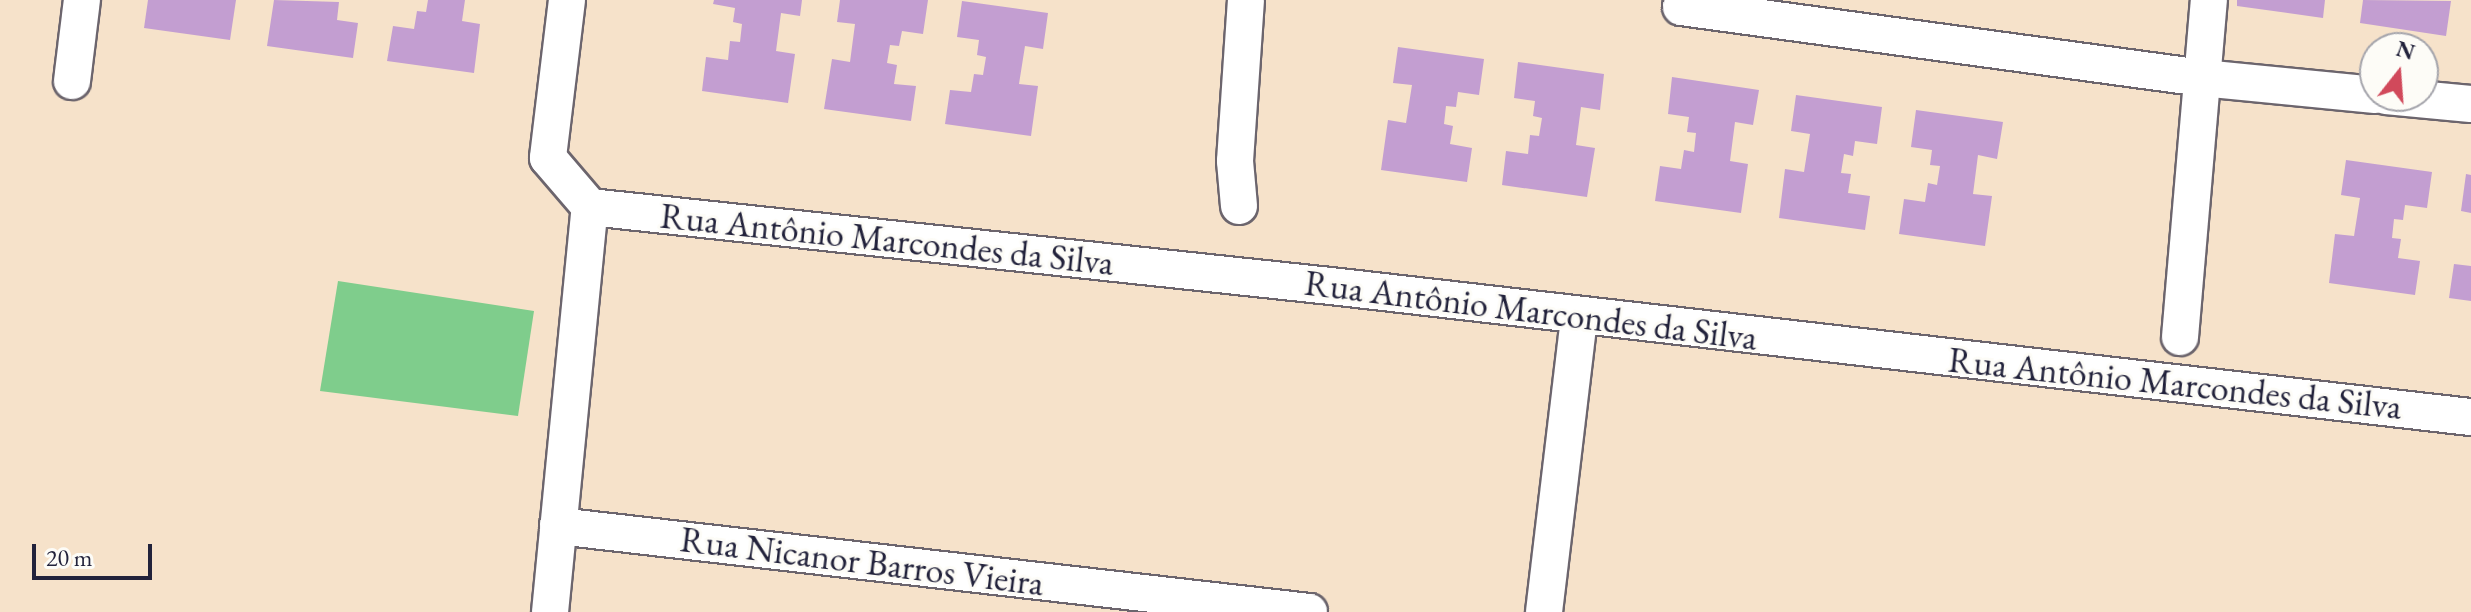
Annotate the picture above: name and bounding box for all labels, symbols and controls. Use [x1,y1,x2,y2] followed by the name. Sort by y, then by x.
[2359,32,2439,112] north arrow
[2393,34,2418,67] text: N
[658,194,1116,284] street label: Rua Antônio Marcondes da Silva
[1302,261,1760,359] street label: Rua Antônio Marcondes da Silva
[1946,338,2404,428] street label: Rua Antônio Marcondes da Silva
[678,517,1046,605] street label: Rua Nicanor Barros Vieira
[36,528,156,578] scale bar
[46,542,93,573] text: 20 m

